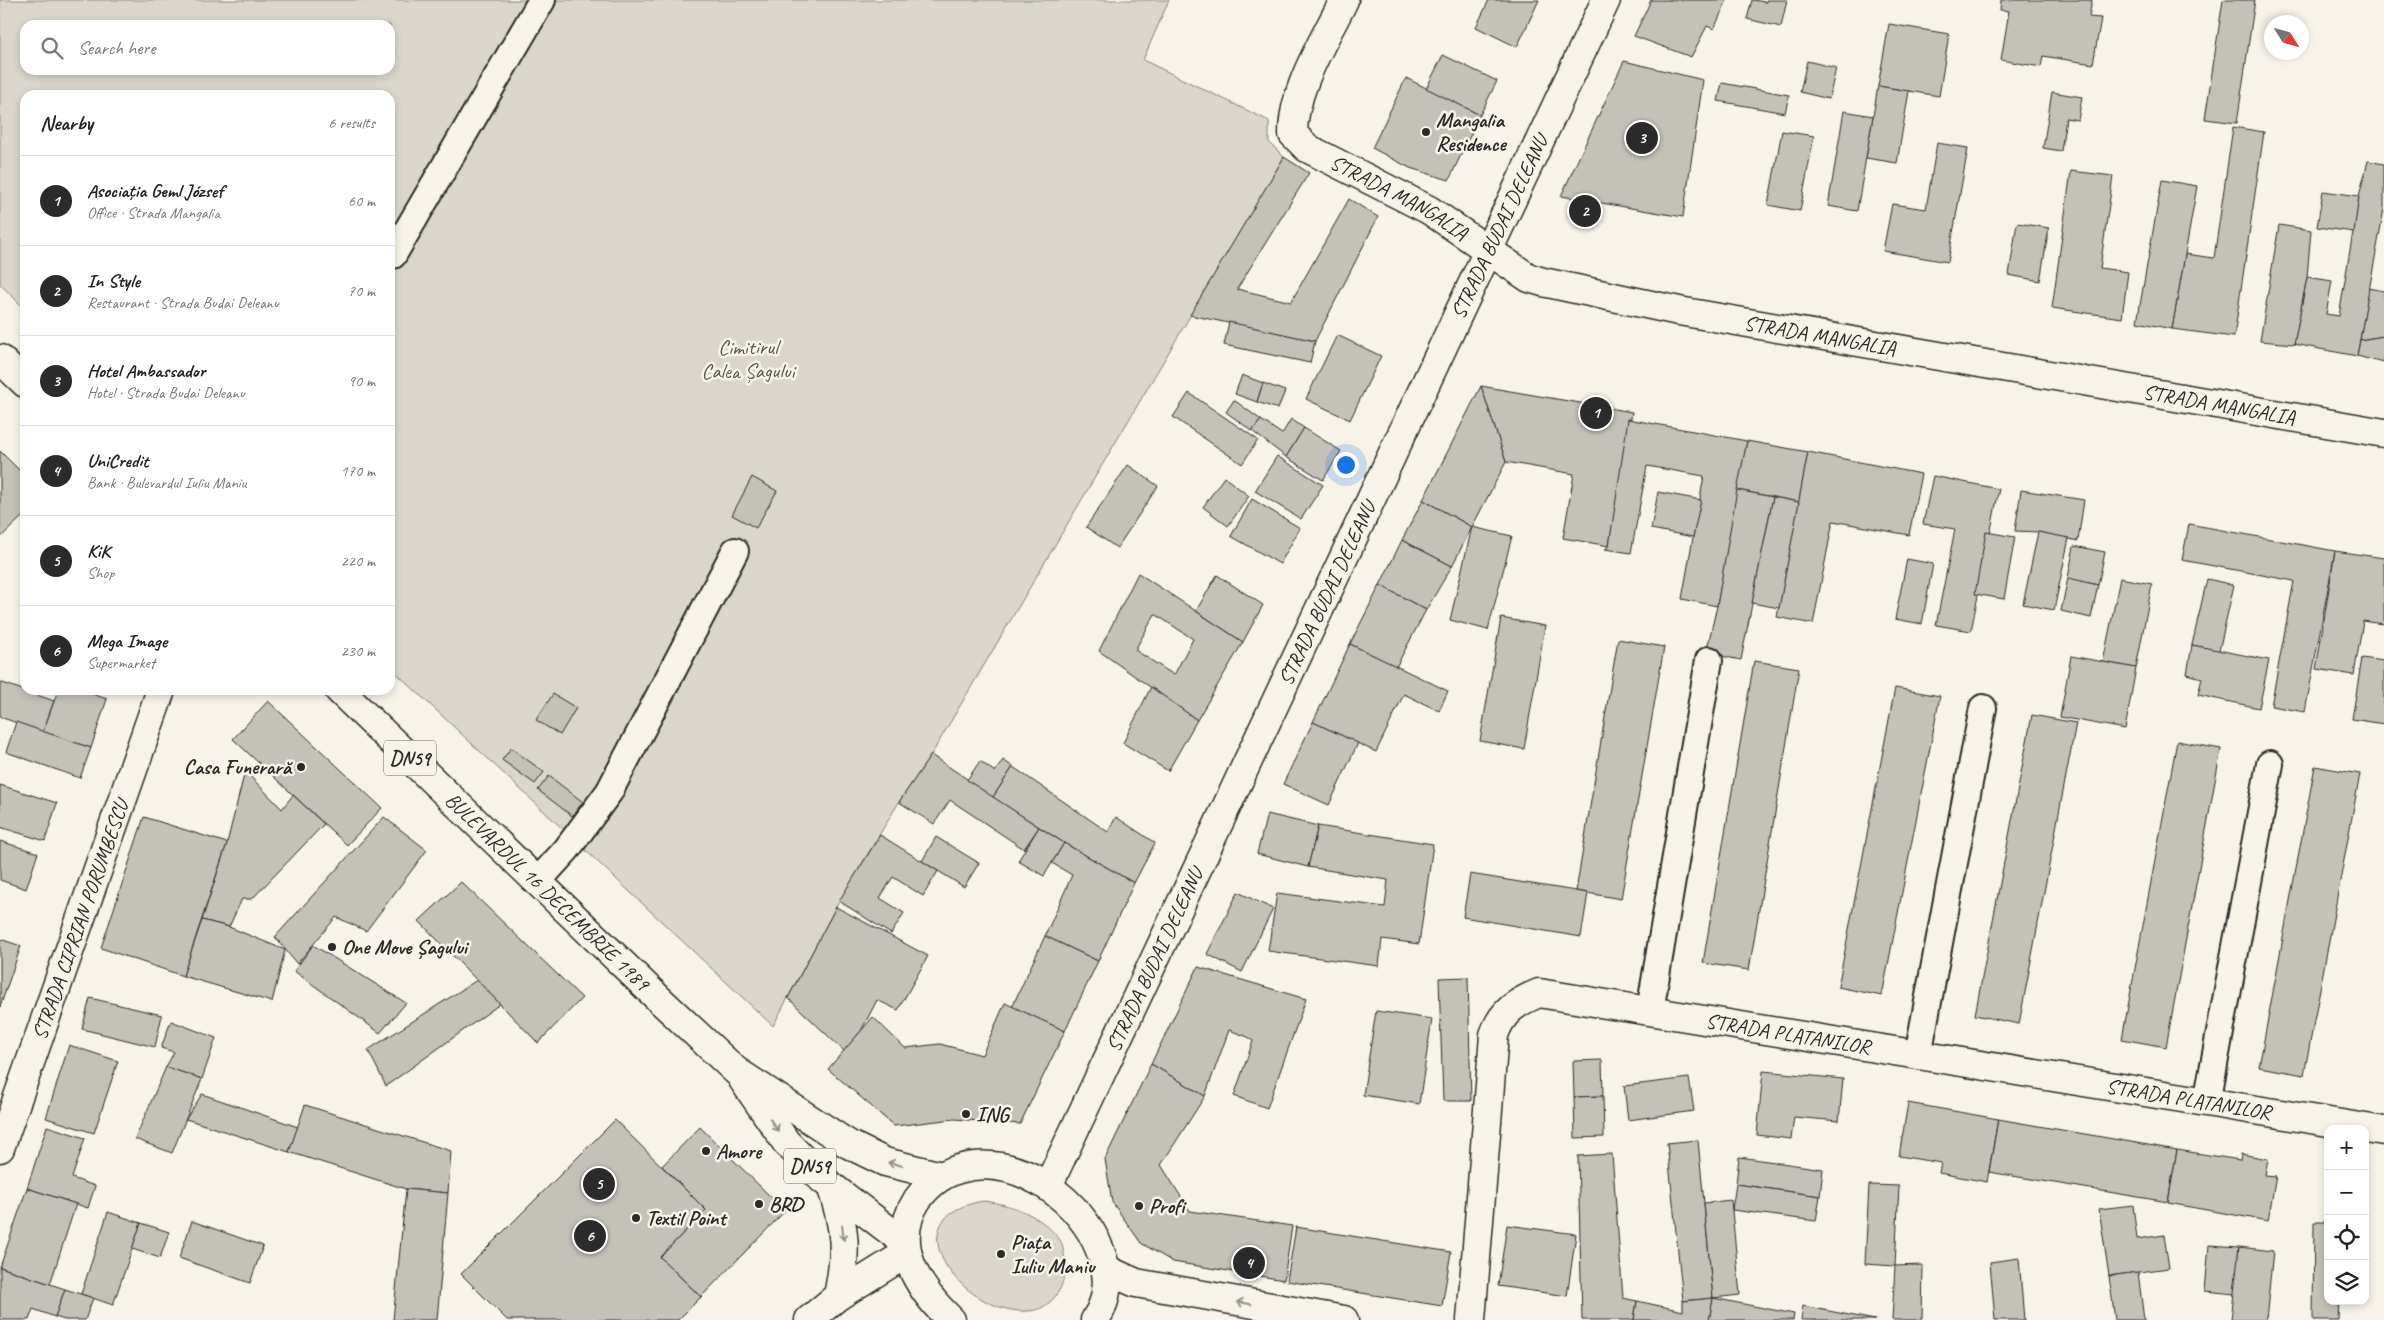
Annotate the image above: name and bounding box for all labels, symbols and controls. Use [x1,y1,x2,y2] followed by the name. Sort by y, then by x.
[2264,15,2309,60] north arrow
[20,20,395,75] search box
[38,34,66,62] icon: search
[78,36,155,60] text: Search here
[1436,107,1507,157] place label: Mangalia Residence
[40,110,93,136] text: Nearby
[328,113,375,133] text: 6 results
[1626,119,1658,157] pin: 3
[1420,126,1432,138] marker: Mangalia Residence
[1445,128,1555,323] street label: STRADA BUDAI DELEANU
[1326,149,1473,246] street label: STRADA MANGALIA
[87,179,223,203] text: Asociația Geml József
[52,191,60,211] text: 1
[348,191,375,211] text: 60 m
[1569,192,1601,230] pin: 2
[87,203,220,223] text: Office · Strada Mangalia
[87,269,140,293] text: In Style
[52,281,60,301] text: 2
[348,281,375,301] text: 70 m
[87,293,279,313] text: Restaurant · Strada Budai Deleanu
[1742,309,1898,361] street label: STRADA MANGALIA
[701,334,798,384] park label: Cimitirul Calea Șagului
[87,359,205,383] text: Hotel Ambassador
[52,371,60,391] text: 3
[348,371,375,391] text: 90 m
[2141,379,2297,430] street label: STRADA MANGALIA
[87,383,245,403] text: Hotel · Strada Budai Deleanu
[1580,394,1612,432] pin: 1
[87,449,149,473] text: UniCredit
[1333,452,1359,478] your location
[52,461,60,481] text: 4
[341,461,375,481] text: 170 m
[87,473,247,493] text: Bank · Bulevardul Iuliu Maniu
[1273,495,1382,689] street label: STRADA BUDAI DELEANU
[87,539,110,563] text: KiK
[53,551,59,571] text: 5
[341,551,375,571] text: 220 m
[87,563,114,583] text: Shop
[87,629,167,653] text: Mega Image
[52,641,60,661] text: 6
[341,641,375,661] text: 230 m
[87,653,155,673] text: Supermarket
[384,740,436,776] road number: DN59
[184,754,293,780] place label: Casa Funerară
[295,761,307,773] marker: Casa Funerară
[440,787,656,997] street label: BULEVARDUL 16 DECEMBRIE 1989
[26,794,135,1043] street label: STRADA CIPRIAN PORUMBESCU
[1100,861,1210,1056] street label: STRADA BUDAI DELEANU
[342,934,470,960] place label: One Move Șagului
[326,941,338,953] marker: One Move Șagului
[1704,1007,1875,1060] street label: STRADA PLATANILOR
[2104,1073,2275,1126] street label: STRADA PLATANILOR
[976,1101,1011,1127] place label: ING
[960,1108,972,1120] marker: ING
[769,1118,779,1132] one-way arrow
[2324,1125,2369,1305] map controls
[2324,1125,2369,1170] button: +
[716,1138,763,1164] place label: Amore
[700,1145,712,1157] marker: Amore
[784,1148,836,1184] road number: DN59
[887,1159,903,1168] one-way arrow
[583,1165,615,1203] pin: 5
[2324,1170,2369,1215] button: −
[769,1191,805,1217] place label: BRD
[1149,1193,1187,1219] place label: Profi
[753,1198,765,1210] marker: BRD
[1133,1200,1145,1212] marker: Profi
[646,1205,728,1231] place label: Textil Point
[630,1212,642,1224] marker: Textil Point
[2324,1215,2369,1260] button: locate
[574,1217,606,1255] pin: 6
[838,1225,848,1241] one-way arrow
[1011,1229,1096,1279] place label: Piața Iuliu Maniu
[1233,1244,1265,1282] pin: 4
[995,1248,1007,1260] marker: Piața Iuliu Maniu
[2324,1260,2369,1305] button: layers
[1237,1297,1253,1307] one-way arrow

